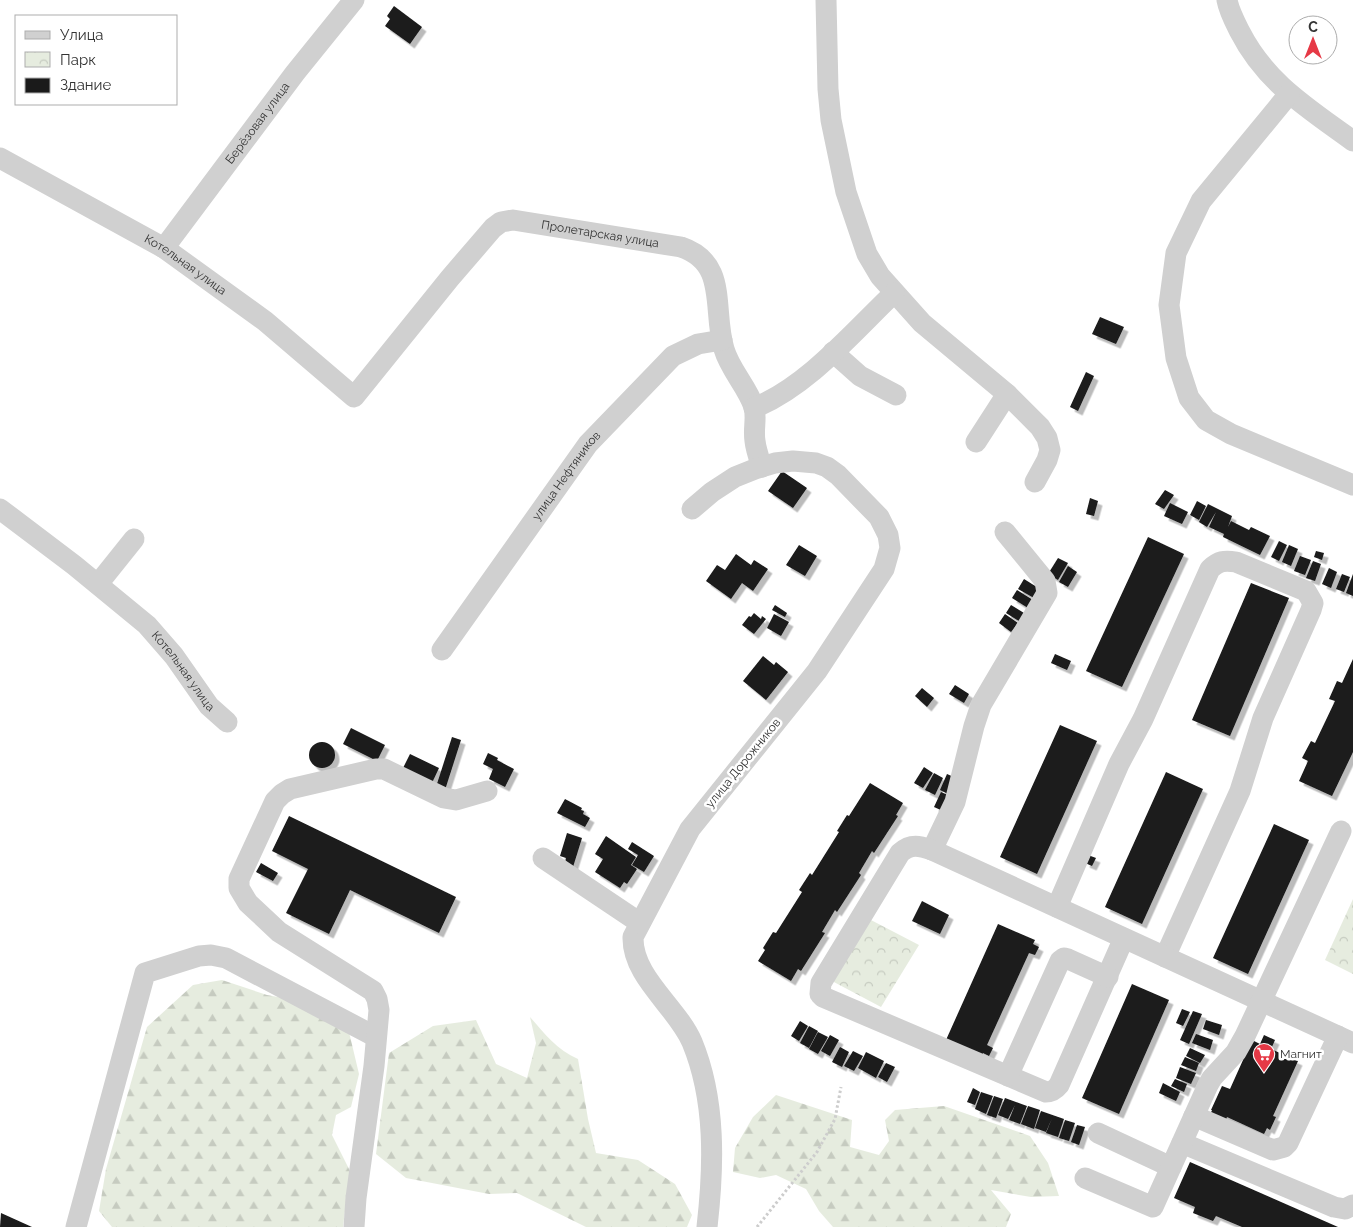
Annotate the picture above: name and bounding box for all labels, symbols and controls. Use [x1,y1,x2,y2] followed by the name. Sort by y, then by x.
[15,15,178,105] legend
[1288,15,1338,65] north arrow
[1308,19,1318,35] text: С
[60,26,104,44] text: Улица
[60,51,96,69] text: Парк
[60,76,112,94] text: Здание
[223,80,292,166] street label: Берёзовая улица
[540,218,660,250] street label: Пролетарская улица
[142,232,229,298] street label: Котельная улица
[529,428,603,523] street label: улица Нефтяников
[149,628,217,714] street label: Котельная улица
[703,716,783,810] street label: улица Дорожников
[1252,1042,1276,1073] supermarket icon: Магнит
[1280,1047,1322,1061] place label: Магнит

